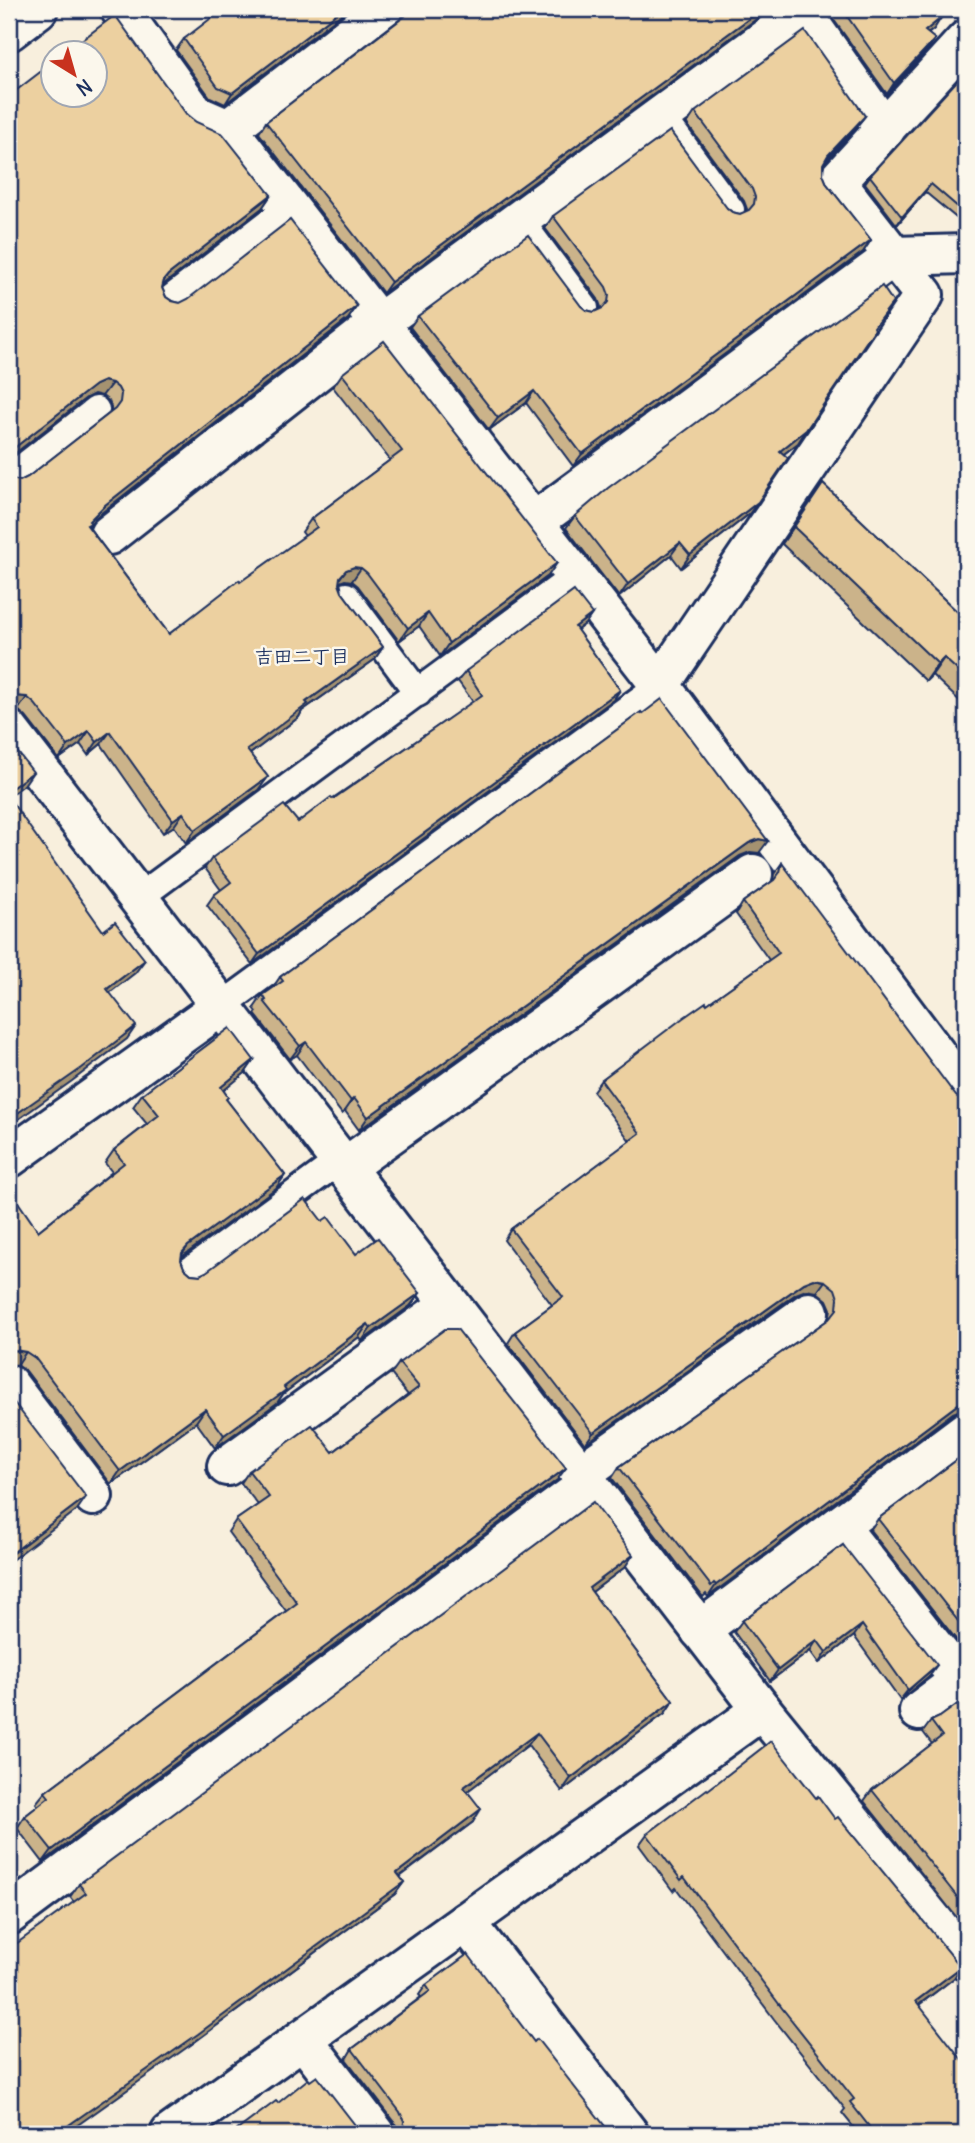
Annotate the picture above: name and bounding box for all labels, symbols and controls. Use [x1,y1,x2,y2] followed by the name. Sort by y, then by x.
[38,38,108,108] north arrow
[72,74,97,101] text: N
[254,644,350,668] district label: 吉田二丁目

